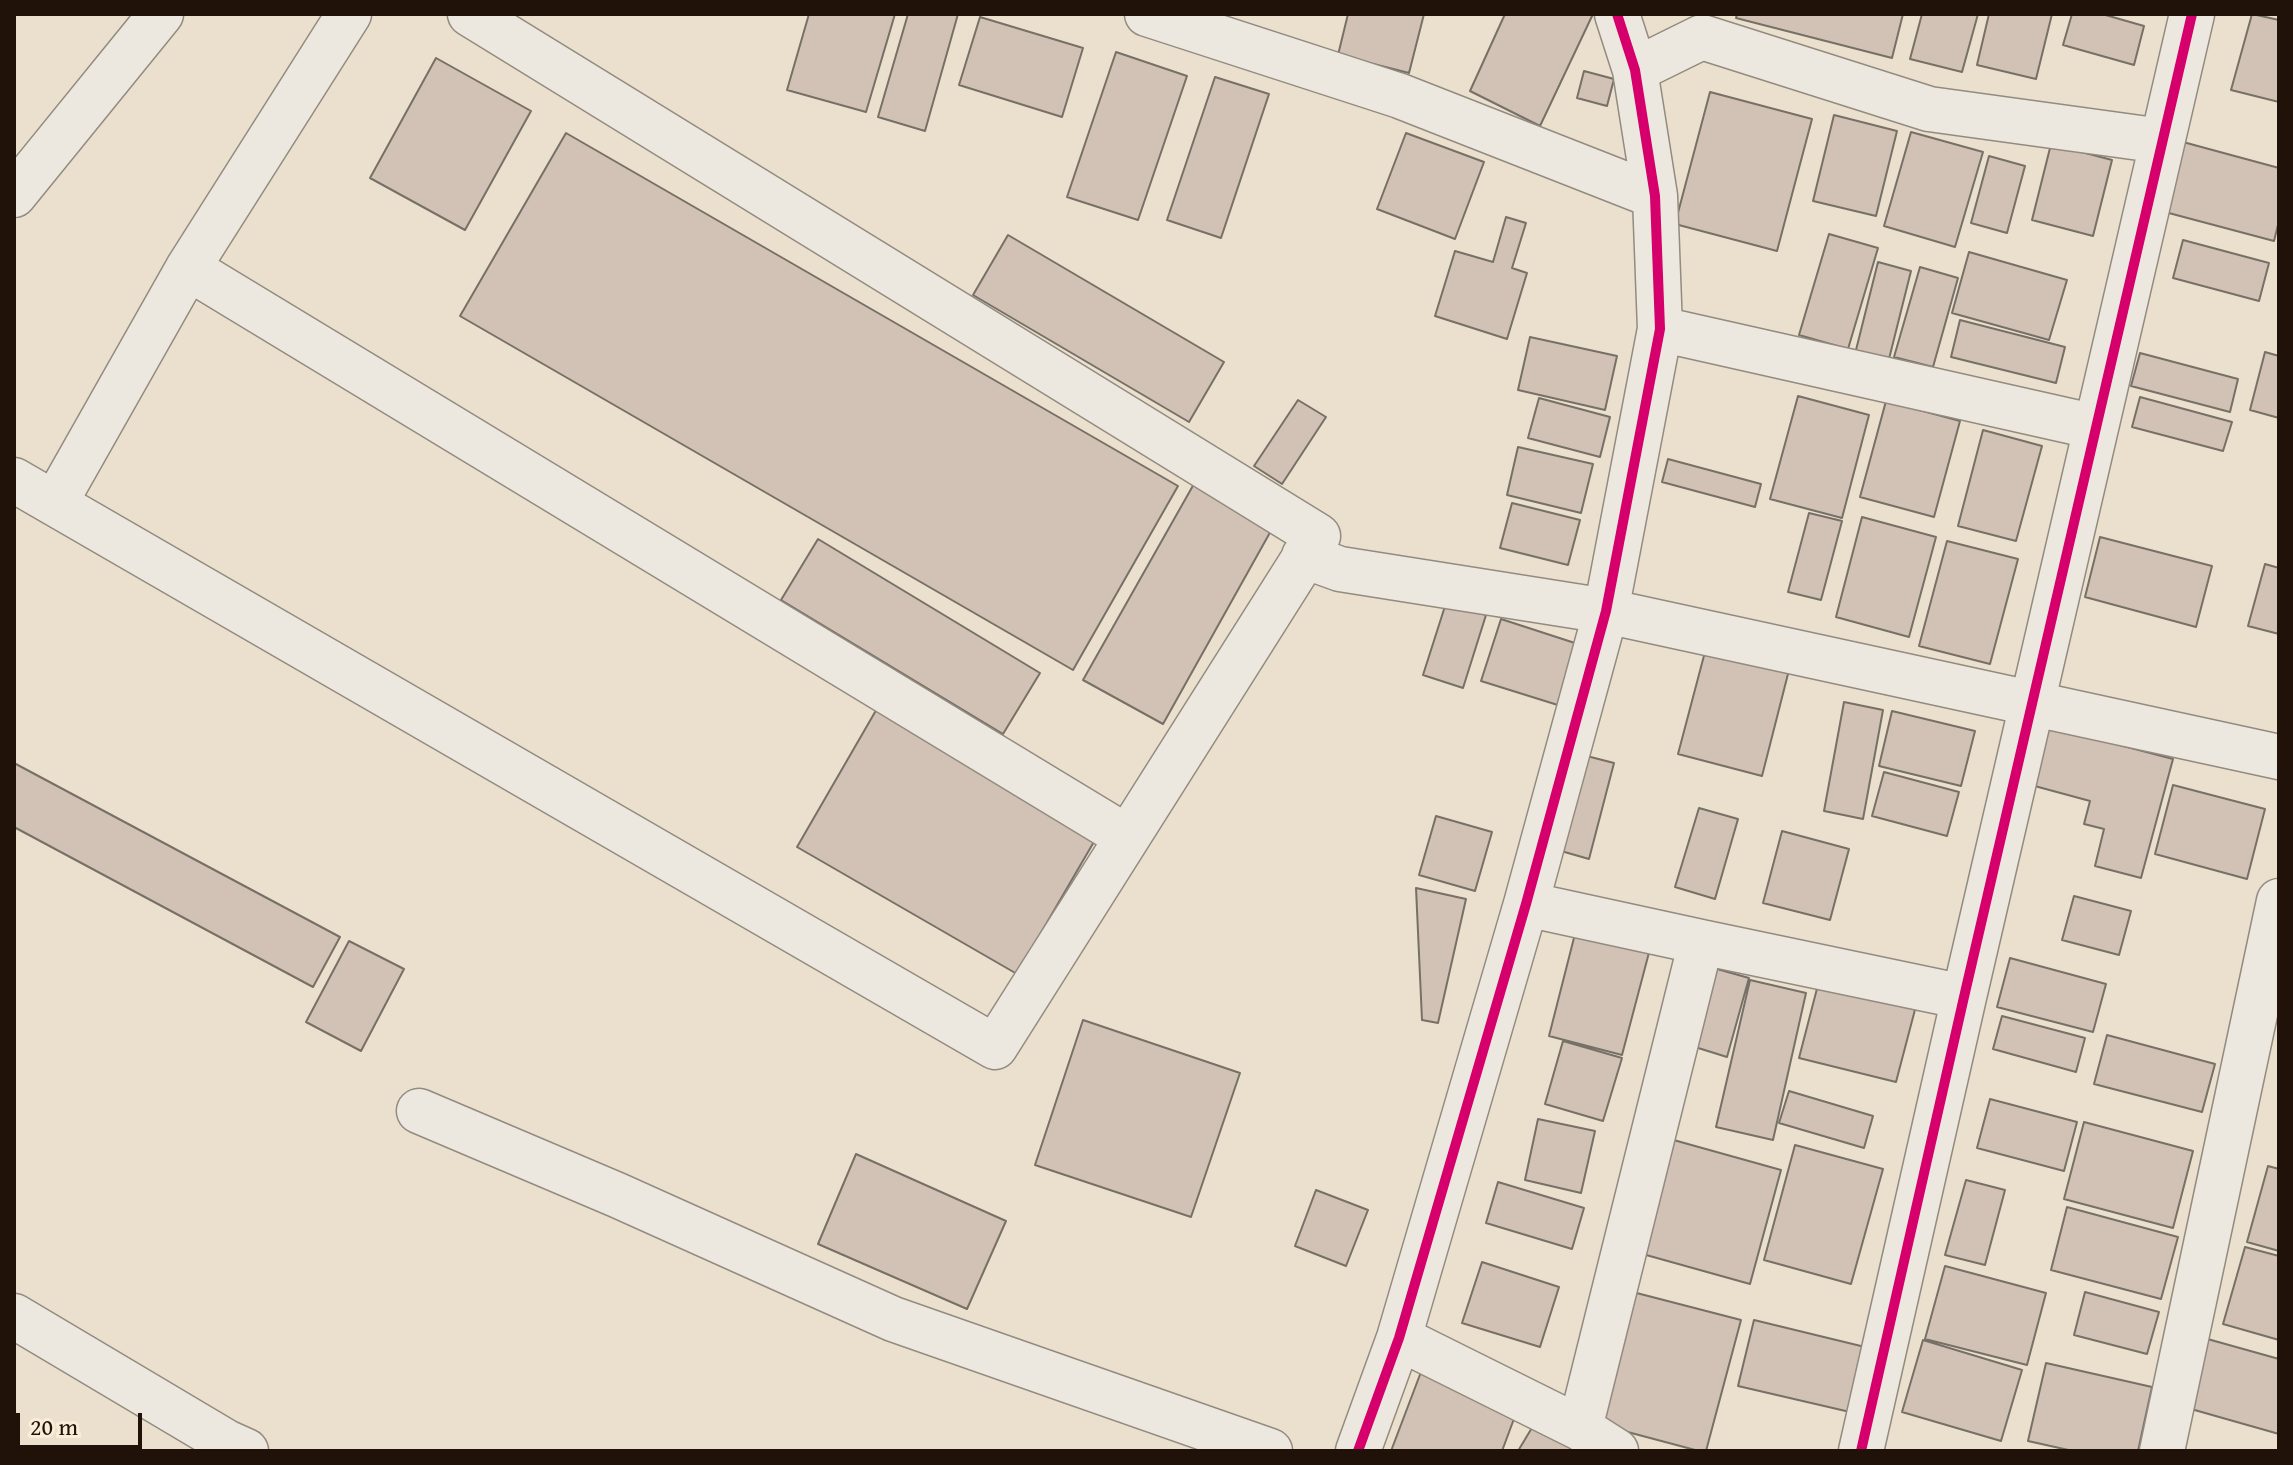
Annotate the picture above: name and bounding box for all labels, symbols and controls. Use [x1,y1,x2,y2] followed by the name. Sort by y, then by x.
[20,1397,146,1447] scale bar
[30,1409,78,1444] text: 20 m

